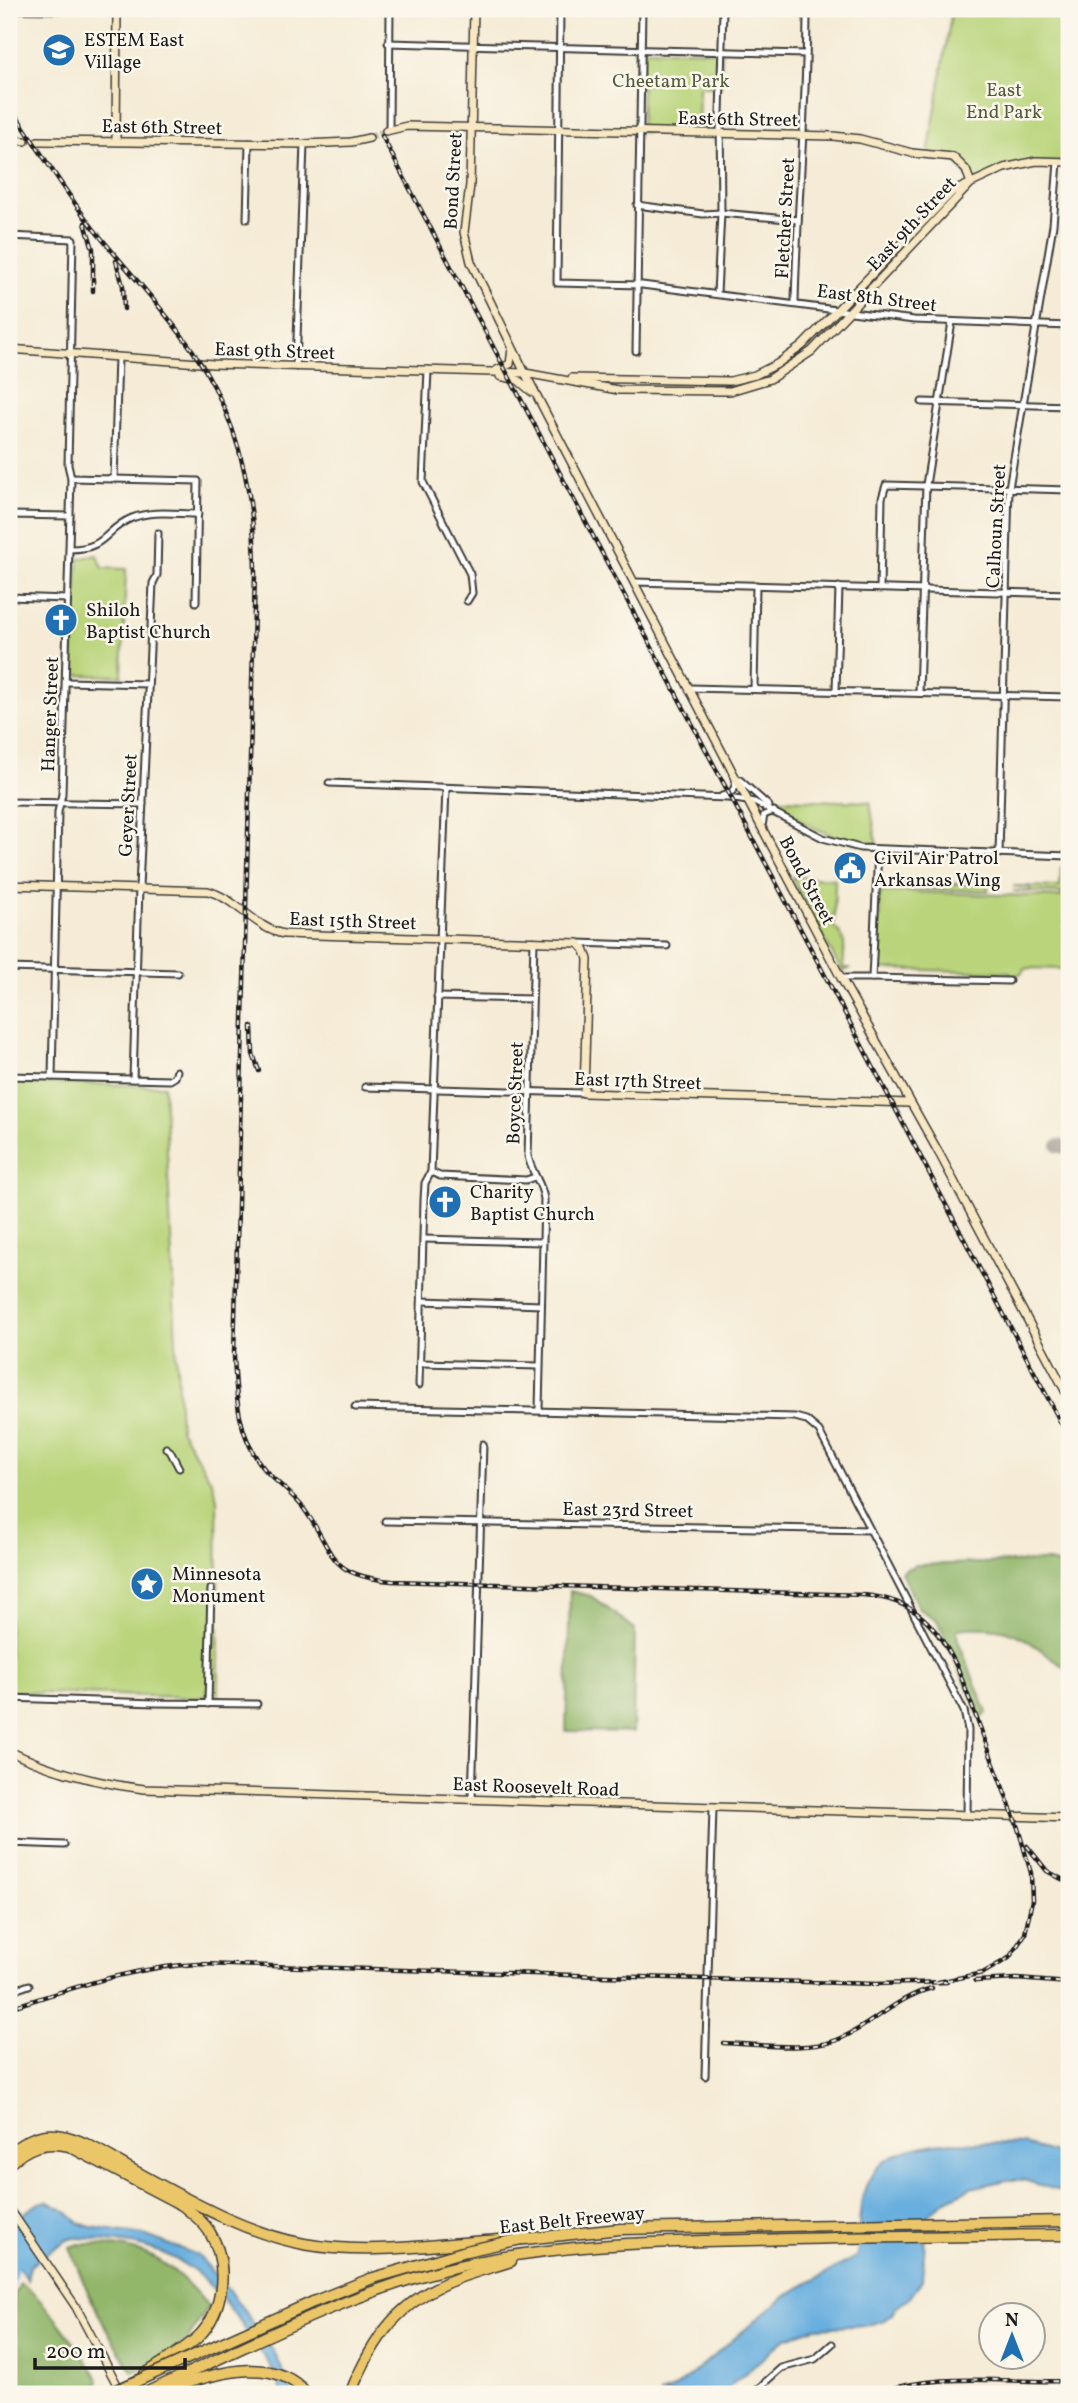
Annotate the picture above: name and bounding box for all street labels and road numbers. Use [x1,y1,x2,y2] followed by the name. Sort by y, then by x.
[677,106,799,134] street label: East 6th Street
[101,114,223,142] street label: East 6th Street
[438,131,470,231] street label: Bond Street
[770,156,802,280] street label: Fletcher Street
[862,171,963,277] street label: East 9th Street
[815,279,939,319] street label: East 8th Street
[214,337,336,367] street label: East 9th Street
[981,463,1013,589] street label: Calhoun Street
[36,656,66,772] street label: Hanger Street
[113,752,145,857] street label: Geyer Street
[772,832,841,930] street label: Bond Street
[289,907,417,937] street label: East 15th Street
[501,1041,531,1145] street label: Boyce Street
[574,1067,703,1097] street label: East 17th Street
[562,1497,694,1525] street label: East 23rd Street
[452,1772,620,1804] street label: East Roosevelt Road
[498,2200,646,2242] street label: East Belt Freeway

